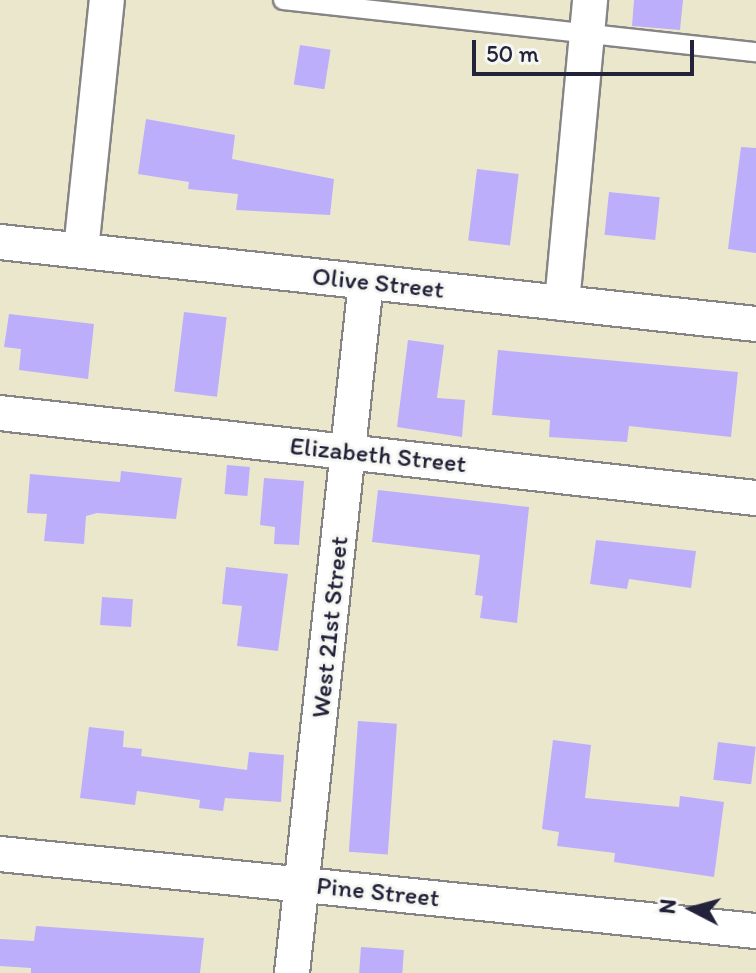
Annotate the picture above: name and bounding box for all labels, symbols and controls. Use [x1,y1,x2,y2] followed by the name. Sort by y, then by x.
[476,24,698,74] scale bar
[486,39,539,68] text: 50 m
[311,261,445,305] street label: Olive Street
[288,430,468,480] street label: Elizabeth Street
[305,535,355,719] street label: West 21st Street
[652,869,732,949] north arrow
[315,870,441,914] street label: Pine Street
[653,898,682,915] text: N

